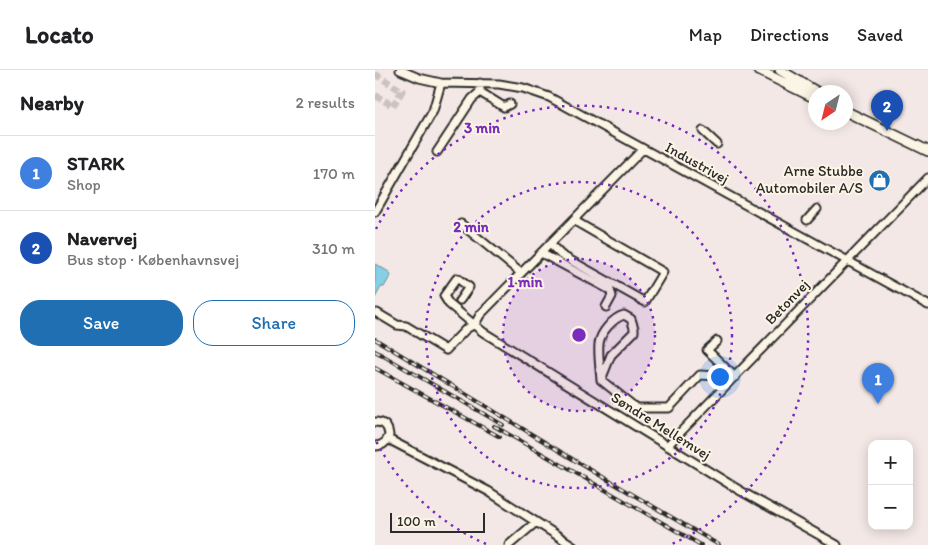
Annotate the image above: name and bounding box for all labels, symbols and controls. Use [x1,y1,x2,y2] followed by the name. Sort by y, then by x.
[25,20,94,49] text: Locato
[689,24,722,46] text: Map
[750,24,829,46] text: Directions
[857,24,903,46] text: Saved
[808,85,853,130] north arrow
[20,90,84,115] text: Nearby
[871,90,903,131] pin: 2
[295,93,355,112] text: 2 results
[464,119,501,137] text: 3 min
[662,138,732,188] street label: Industrivej
[67,152,124,175] text: STARK
[756,162,863,197] place label: Arne Stubbe Automobiler A/S
[32,164,40,183] text: 1
[313,164,355,183] text: 170 m
[867,168,891,192] shop icon: Arne Stubbe Automobiler A/S
[67,175,101,194] text: Shop
[453,218,490,236] text: 2 min
[67,227,137,250] text: Navervej
[32,239,40,258] text: 2
[312,239,355,258] text: 310 m
[67,250,239,269] text: Bus stop · Københavnsvej
[508,273,543,291] text: 1 min
[761,276,813,328] street label: Betonvej
[20,300,183,346] button: Save
[193,300,355,346] button: Share
[570,326,588,344] centre of rings
[862,363,894,404] pin: 1
[707,364,733,390] your location
[608,388,714,464] street label: Søndre Mellemvej
[868,440,913,530] map controls
[868,440,913,485] button: +
[868,485,913,530] button: −
[390,510,485,533] scale bar
[397,513,436,530] text: 100 m

